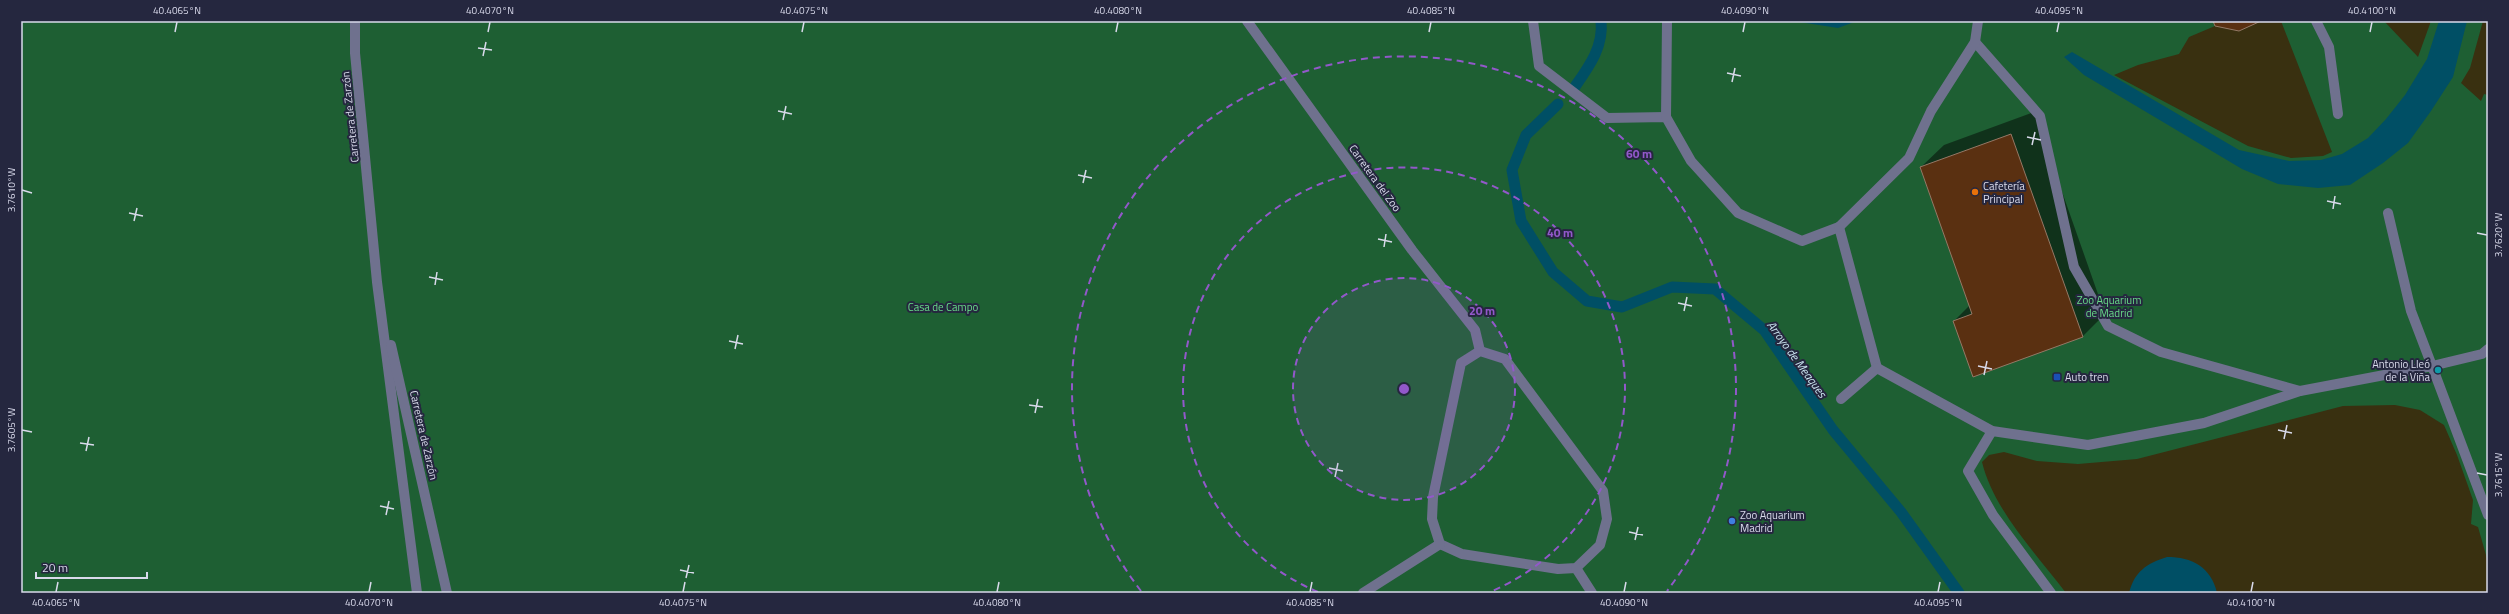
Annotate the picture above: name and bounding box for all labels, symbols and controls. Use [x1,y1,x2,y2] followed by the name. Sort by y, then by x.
[153,3,201,18] text: 40.4065°N
[466,3,514,18] text: 40.4070°N
[780,3,828,18] text: 40.4075°N
[1094,3,1142,18] text: 40.4080°N
[1407,3,1455,18] text: 40.4085°N
[1721,3,1769,18] text: 40.4090°N
[2035,3,2083,18] text: 40.4095°N
[2348,3,2396,18] text: 40.4100°N
[337,71,363,163] street label: Carretera de Zarzón
[1345,141,1405,215] street label: Carretera del Zoo
[1626,144,1652,163] text: 60 m
[4,168,19,212] text: 3.7610°W
[1983,178,2025,207] place label: Cafetería Principal
[1970,187,1980,197] marker: Cafetería Principal
[2491,213,2506,257] text: 3.7620°W
[1547,223,1573,242] text: 40 m
[2077,292,2141,321] park label: Zoo Aquarium de Madrid
[908,299,979,315] park label: Casa de Campo
[1469,301,1495,320] text: 20 m
[1762,316,1832,402] water label: Arroyo de Meaques
[2372,356,2430,385] place label: Antonio Lleó de la Viña
[2433,365,2443,375] marker: Antonio Lleó de la Viña
[2065,369,2109,385] place label: Auto tren
[2052,372,2062,382] marker: Auto tren
[1397,382,1411,396] centre of rings
[406,389,442,481] street label: Carretera de Zarzón
[4,408,19,452] text: 3.7605°W
[2491,453,2506,497] text: 3.7615°W
[1740,507,1805,536] place label: Zoo Aquarium Madrid
[1727,516,1737,526] marker: Zoo Aquarium Madrid
[36,554,147,580] scale bar
[42,558,68,577] text: 20 m
[32,595,80,610] text: 40.4065°N
[345,595,393,610] text: 40.4070°N
[659,595,707,610] text: 40.4075°N
[973,595,1021,610] text: 40.4080°N
[1286,595,1334,610] text: 40.4085°N
[1600,595,1648,610] text: 40.4090°N
[1914,595,1962,610] text: 40.4095°N
[2227,595,2275,610] text: 40.4100°N

